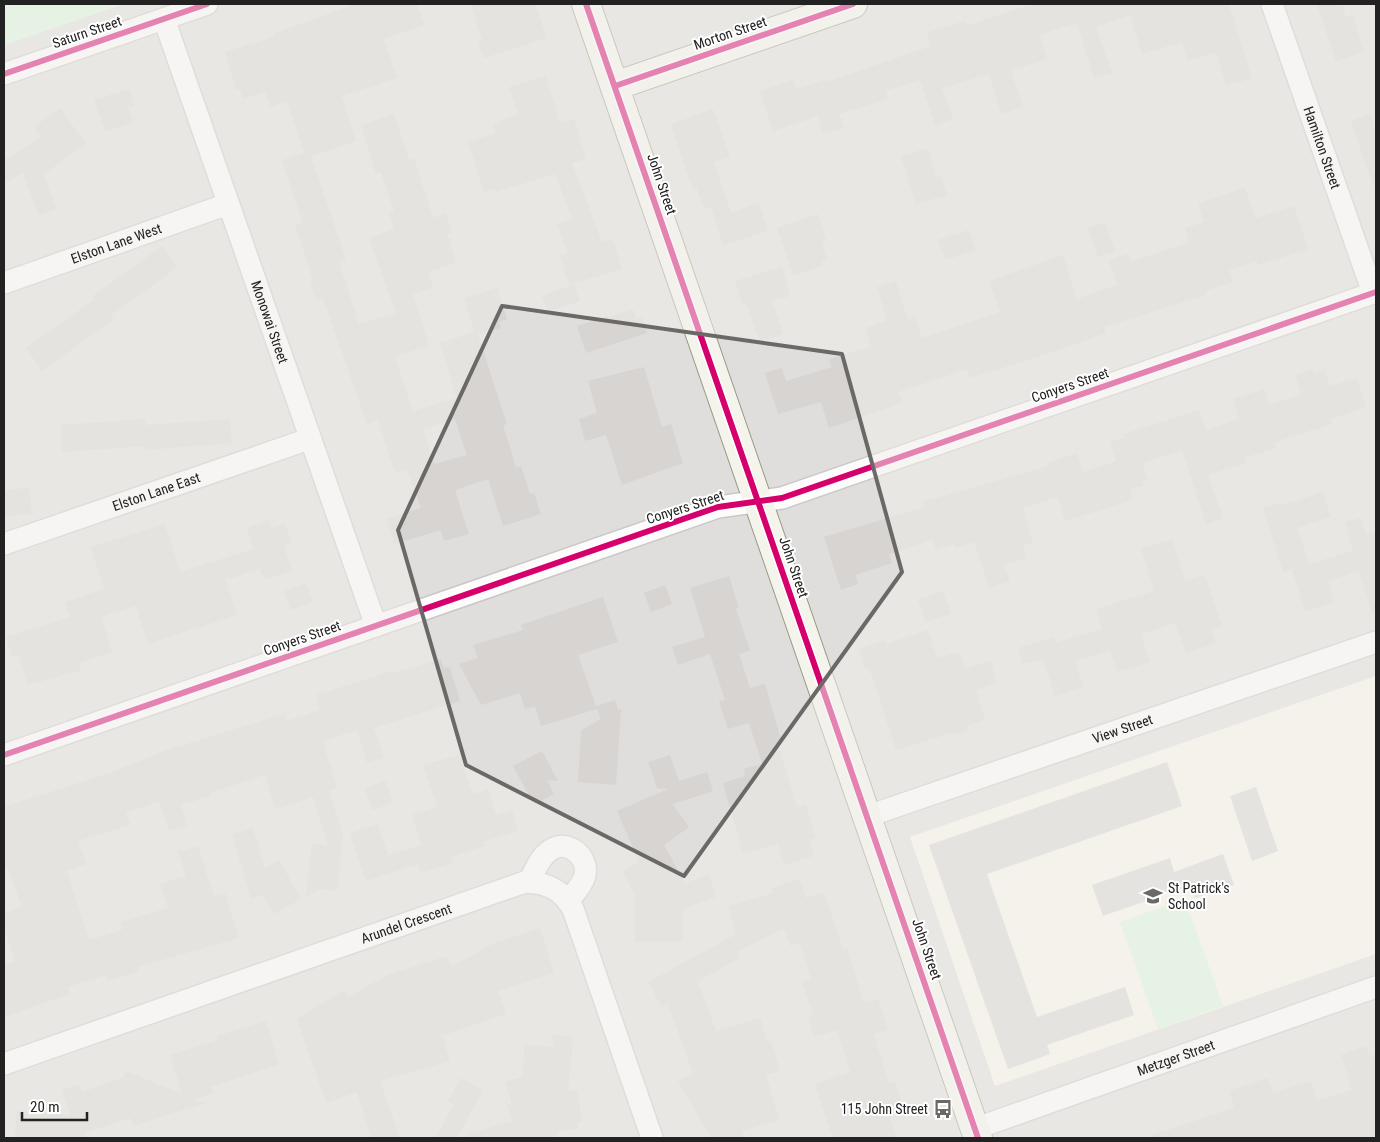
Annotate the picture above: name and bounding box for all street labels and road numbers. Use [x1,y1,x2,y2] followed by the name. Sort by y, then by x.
[50,13,124,51] street label: Saturn Street
[691,13,769,53] street label: Morton Street
[1300,104,1344,191] street label: Hamilton Street
[644,151,680,217] street label: John Street
[69,220,164,267] street label: Elston Lane West
[248,279,292,366] street label: Monowai Street
[1029,364,1111,406] street label: Conyers Street
[110,469,202,514] street label: Elston Lane East
[644,487,726,527] street label: Conyers Street
[776,534,812,600] street label: John Street
[261,617,343,659] street label: Conyers Street
[1090,711,1155,747] street label: View Street
[359,900,454,947] street label: Arundel Crescent
[909,916,945,982] street label: John Street
[1135,1037,1217,1079] street label: Metzger Street

